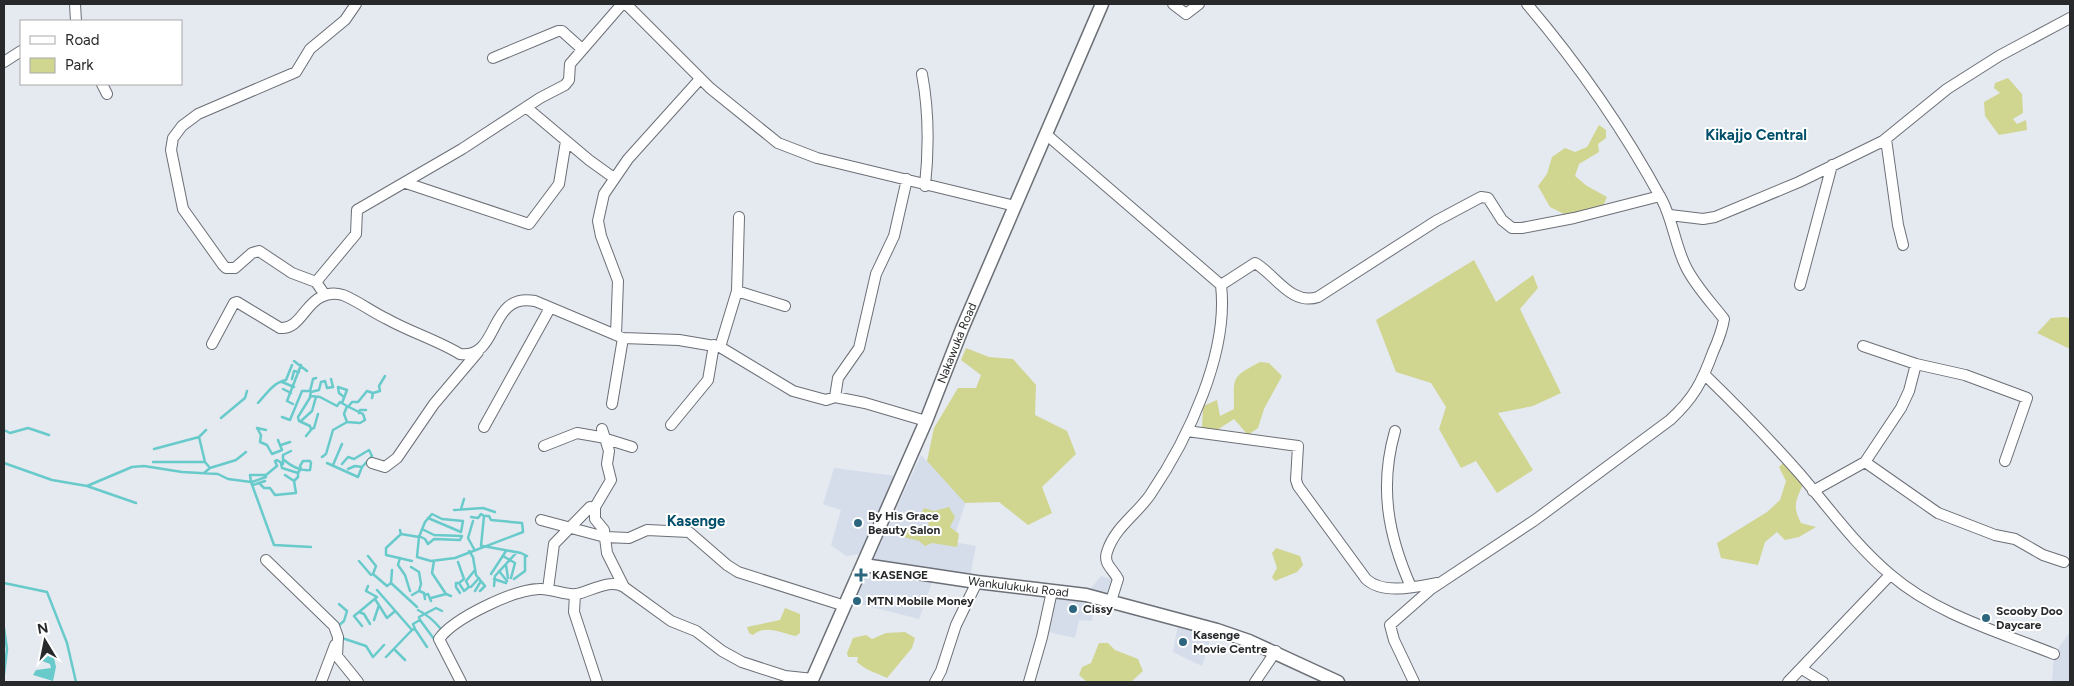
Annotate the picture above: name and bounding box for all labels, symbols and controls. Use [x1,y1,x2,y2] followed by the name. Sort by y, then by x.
[20,20,182,85] legend
[65,31,100,49] text: Road
[65,56,94,74] text: Park
[1705,126,1807,144] district label: Kikajjo Central
[934,301,979,385] street label: Nakawuka Road
[868,509,940,537] place label: By His Grace Beauty Salon
[667,512,726,530] district label: Kasenge
[852,517,864,529] marker: By His Grace Beauty Salon
[854,568,868,582] marker: KASENGE
[872,568,928,582] place label: KASENGE
[967,574,1070,600] street label: Wankulukuku Road
[867,594,974,608] place label: MTN Mobile Money
[851,595,863,607] marker: MTN Mobile Money
[1083,602,1113,616] place label: Cissy
[1067,603,1079,615] marker: Cissy
[1996,604,2063,632] place label: Scooby Doo Daycare
[1980,612,1992,624] marker: Scooby Doo Daycare
[20,616,70,666] north arrow
[36,619,50,638] text: N
[1193,628,1268,656] place label: Kasenge Movie Centre
[1177,636,1189,648] marker: Kasenge Movie Centre

